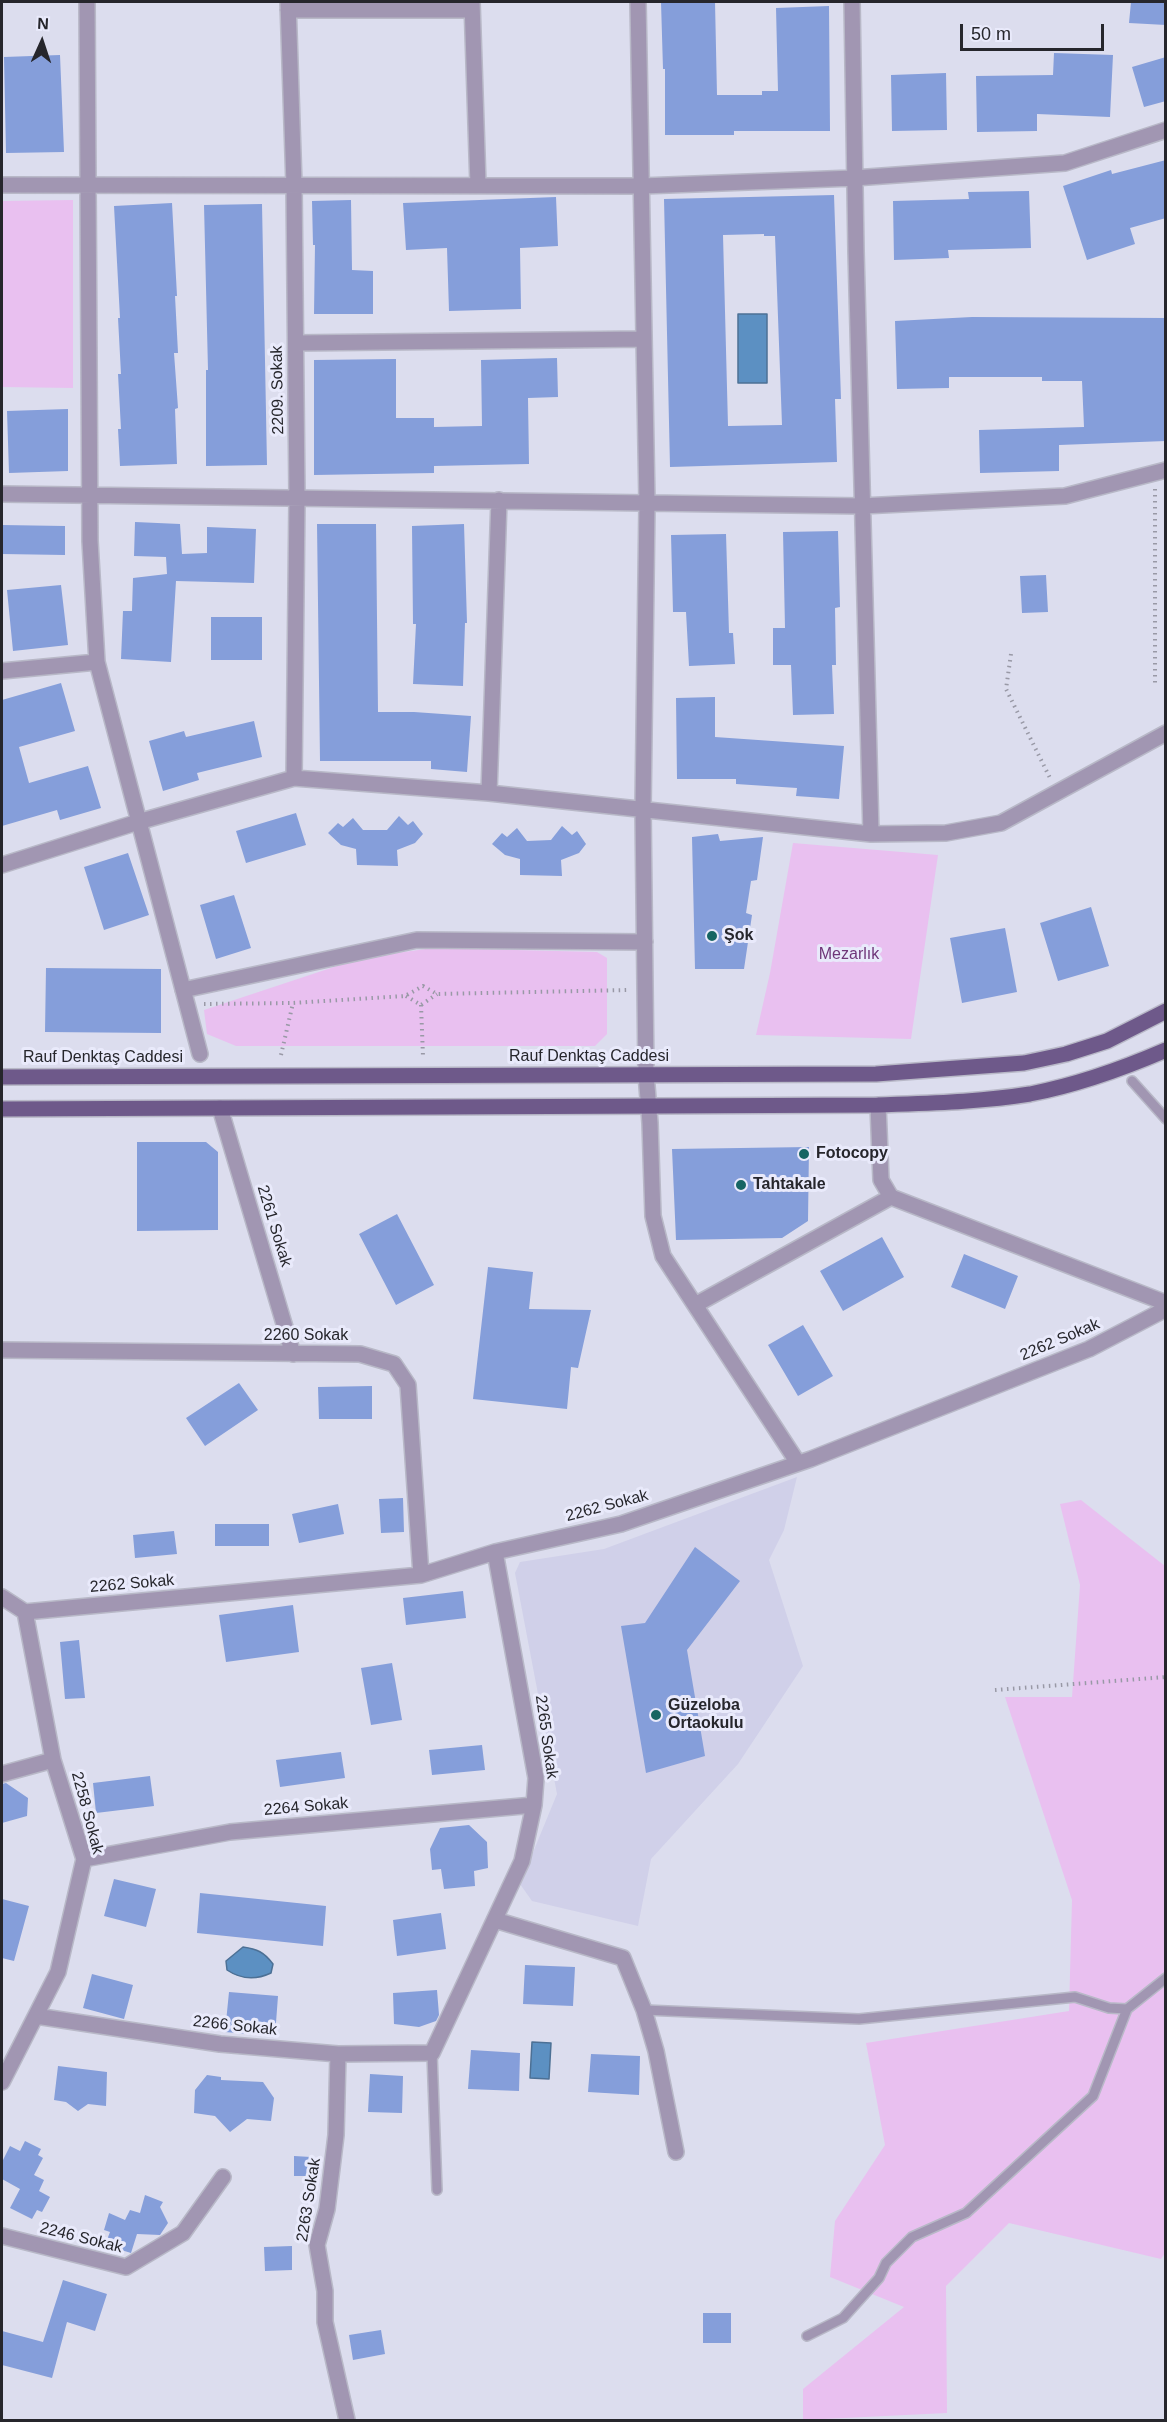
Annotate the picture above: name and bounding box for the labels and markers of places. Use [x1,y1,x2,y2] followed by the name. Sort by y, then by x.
[724,926,753,946] place label: Şok
[705,929,719,943] marker: Şok
[816,1144,888,1164] place label: Fotocopy
[797,1147,811,1161] marker: Fotocopy
[753,1175,826,1195] place label: Tahtakale
[734,1178,748,1192] marker: Tahtakale
[668,1696,744,1734] place label: Güzeloba Ortaokulu
[649,1708,663,1722] marker: Güzeloba Ortaokulu

